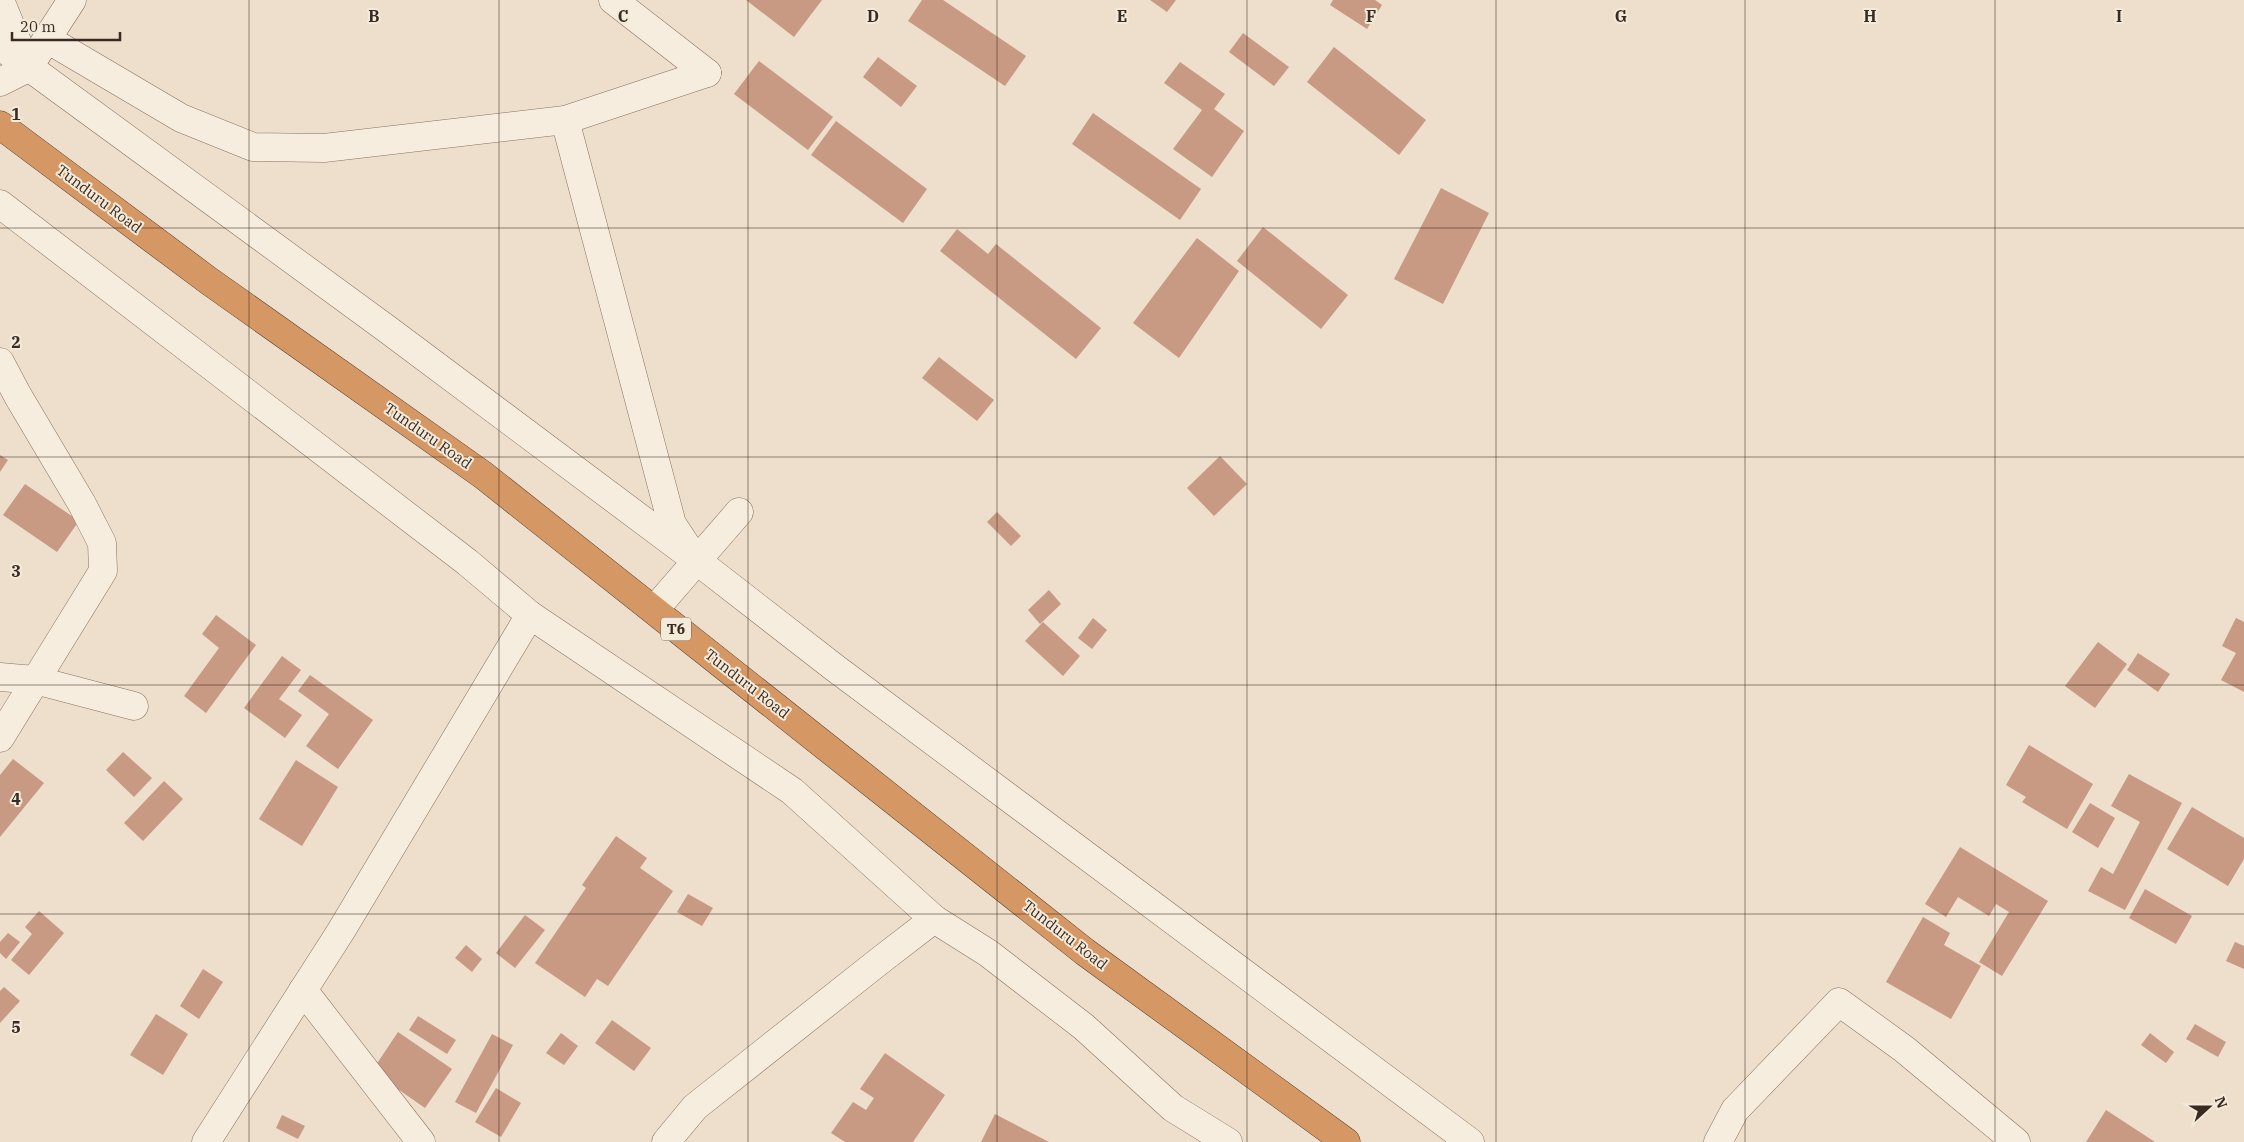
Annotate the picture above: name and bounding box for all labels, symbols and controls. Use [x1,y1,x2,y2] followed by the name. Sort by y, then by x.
[368,6,380,26] text: B
[618,6,628,26] text: C
[867,6,879,26] text: D
[1117,6,1127,26] text: E
[1366,6,1376,26] text: F
[1615,6,1627,26] text: G
[1864,6,1877,26] text: H
[2116,6,2122,26] text: I
[12,10,120,42] scale bar
[20,17,56,36] text: 20 m
[11,104,21,124] text: 1
[53,160,146,237] street label: Tunduru Road
[11,332,21,352] text: 2
[381,398,476,473] street label: Tunduru Road
[11,561,21,581] text: 3
[661,618,691,640] road number: T6
[701,645,793,723] street label: Tunduru Road
[11,789,21,809] text: 4
[1019,896,1111,974] street label: Tunduru Road
[11,1017,21,1037] text: 5
[2184,1082,2234,1132] north arrow
[2211,1094,2232,1111] text: N

